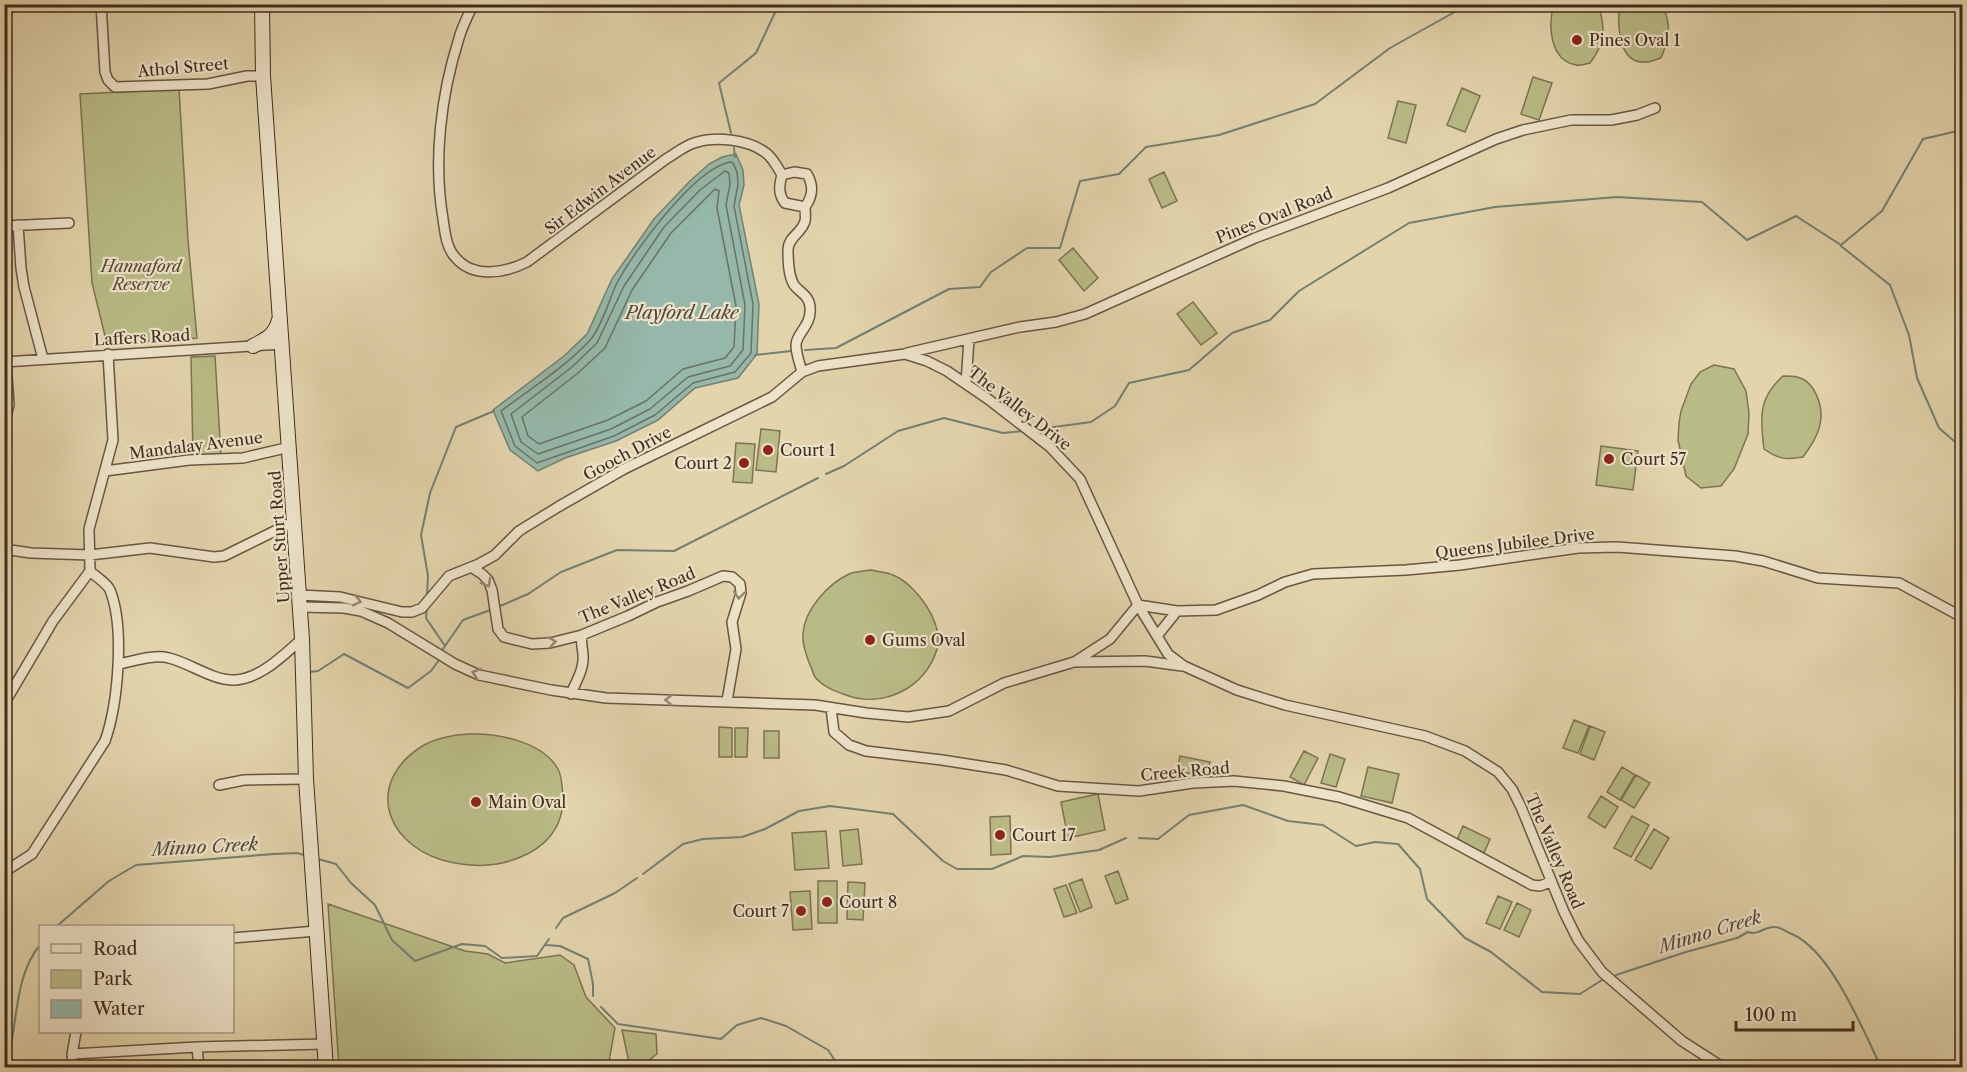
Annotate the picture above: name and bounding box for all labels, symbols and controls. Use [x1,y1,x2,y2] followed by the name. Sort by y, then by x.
[1589,30,1681,50] place label: Pines Oval 1
[1570,33,1584,47] marker: Pines Oval 1
[136,53,230,81] street label: Athol Street
[540,142,660,238] street label: Sir Edwin Avenue
[1213,182,1336,248] street label: Pines Oval Road
[99,256,183,294] park label: Hannaford Reserve
[623,302,740,324] water label: Playford Lake
[93,324,191,350] street label: Laffers Road
[964,361,1076,455] street label: The Valley Drive
[580,421,674,485] street label: Gooch Drive
[128,427,264,463] street label: Mandalay Avenue
[780,440,836,460] place label: Court 1
[761,443,775,457] marker: Court 1
[1621,449,1686,469] place label: Court 57
[1602,452,1616,466] marker: Court 57
[674,453,732,473] place label: Court 2
[737,456,751,470] marker: Court 2
[264,470,294,604] street label: Upper Sturt Road
[1434,523,1596,563] street label: Queens Jubilee Drive
[576,562,698,627] street label: The Valley Road
[480,577,491,587] one-way arrow
[733,590,746,600] one-way arrow
[351,594,361,607] one-way arrow
[882,630,966,650] place label: Gums Oval
[863,633,877,647] marker: Gums Oval
[547,636,556,648] one-way arrow
[471,668,482,681] one-way arrow
[664,694,673,706] one-way arrow
[1140,757,1231,785] street label: Creek Road
[1522,790,1588,912] street label: The Valley Road
[488,792,567,812] place label: Main Oval
[469,795,483,809] marker: Main Oval
[1012,825,1075,845] place label: Court 17
[993,828,1007,842] marker: Court 17
[150,833,259,861] water label: Minno Creek
[839,892,897,912] place label: Court 8
[820,895,834,909] marker: Court 8
[732,901,789,921] place label: Court 7
[794,904,808,918] marker: Court 7
[1654,906,1765,959] water label: Minno Creek
[39,925,234,1033] legend
[93,938,138,960] text: Road
[93,968,134,990] text: Park
[1736,994,1853,1032] scale bar
[92,998,145,1020] text: Water
[1745,1004,1797,1026] text: 100 m

